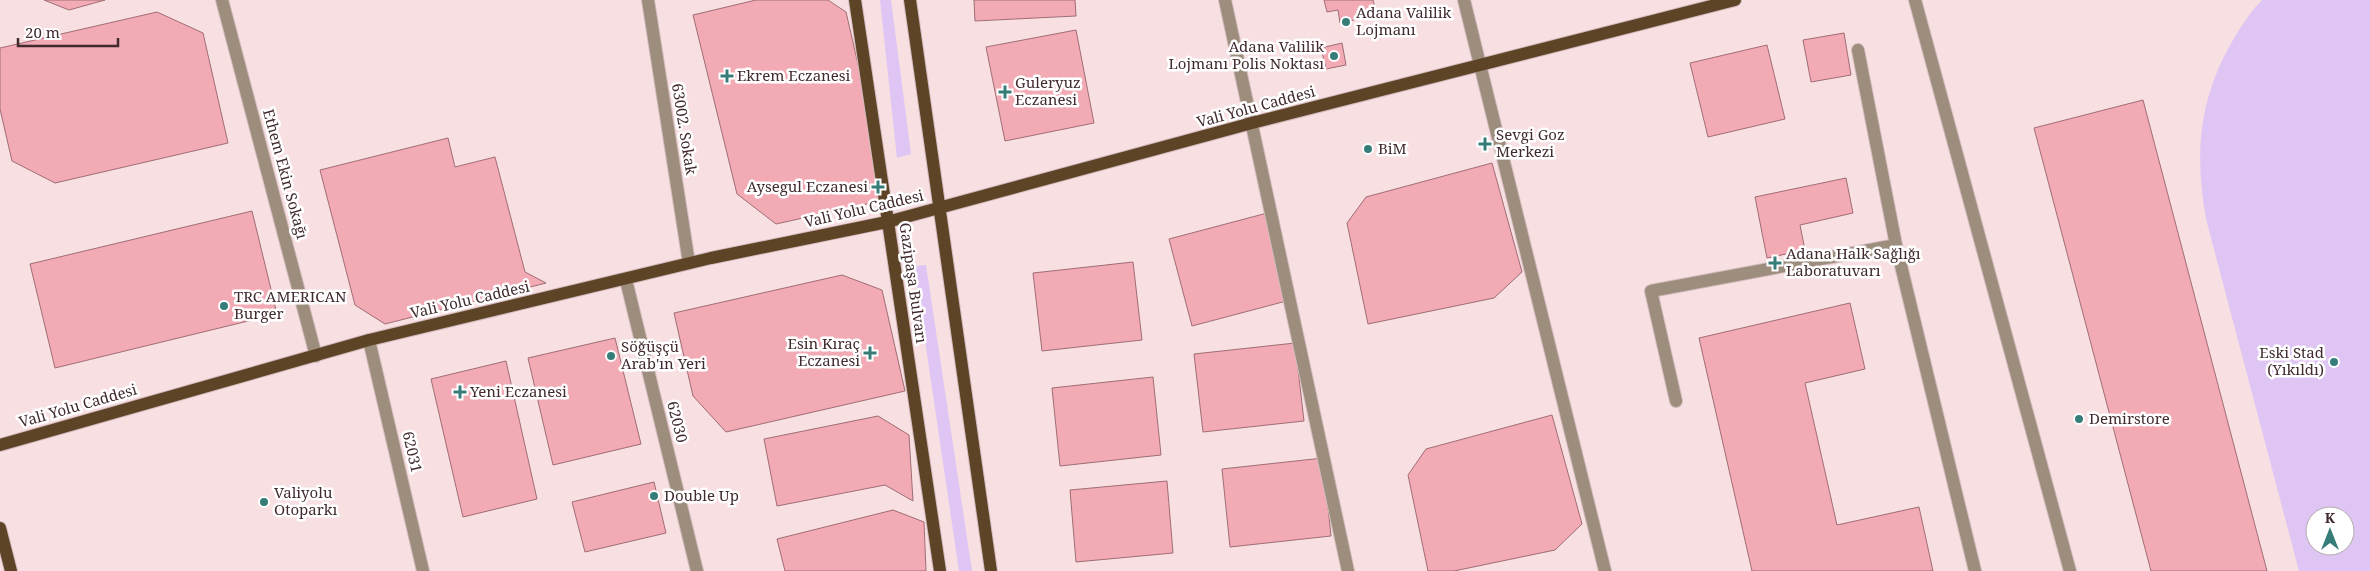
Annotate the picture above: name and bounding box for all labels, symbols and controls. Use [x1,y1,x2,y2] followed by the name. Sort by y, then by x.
[1356,2,1452,39] place label: Adana Valilik Lojmanı
[18,15,118,47] scale bar
[1340,16,1352,28] marker: Adana Valilik Lojmanı
[25,22,60,42] text: 20 m
[1169,36,1324,73] place label: Adana Valilik Lojmanı Polis Noktası
[1328,50,1340,62] marker: Adana Valilik Lojmanı Polis Noktası
[737,65,851,85] place label: Ekrem Eczanesi
[721,70,733,82] marker: Ekrem Eczanesi
[1015,72,1081,109] place label: Guleryuz Eczanesi
[1194,81,1317,131] street label: Vali Yolu Caddesi
[668,82,702,176] street label: 63002. Sokak
[999,86,1011,98] marker: Guleryuz Eczanesi
[259,107,313,241] street label: Ethem Ekin Sokağı
[1496,124,1565,161] place label: Sevgi Goz Merkezi
[1478,137,1492,151] marker: Sevgi Goz Merkezi
[1378,138,1407,158] place label: BiM
[1362,143,1374,155] marker: BiM
[747,176,868,196] place label: Aysegul Eczanesi
[872,181,884,193] marker: Aysegul Eczanesi
[802,185,926,231] street label: Vali Yolu Caddesi
[896,221,932,345] street label: Gazipaşa Bulvarı
[1786,243,1921,280] place label: Adana Halk Sağlığı Laboratuvarı
[1768,256,1782,270] marker: Adana Halk Sağlığı Laboratuvarı
[408,276,532,322] street label: Vali Yolu Caddesi
[234,286,347,323] place label: TRC AMERICAN Burger
[218,300,230,312] marker: TRC AMERICAN Burger
[788,333,860,370] place label: Esin Kıraç Eczanesi
[621,336,706,373] place label: Söğüşçü Arab'ın Yeri
[2259,342,2324,379] place label: Eski Stad (Yıkıldı)
[864,347,876,359] marker: Esin Kıraç Eczanesi
[605,350,617,362] marker: Söğüşçü Arab'ın Yeri
[2328,356,2340,368] marker: Eski Stad (Yıkıldı)
[16,379,139,431] street label: Vali Yolu Caddesi
[469,381,567,401] place label: Yeni Eczanesi
[454,386,466,398] marker: Yeni Eczanesi
[663,399,693,445] street label: 62030
[2089,408,2170,428] place label: Demirstore
[2073,413,2085,425] marker: Demirstore
[399,429,427,474] street label: 62031
[274,482,338,519] place label: Valiyolu Otoparkı
[664,485,739,505] place label: Double Up
[648,490,660,502] marker: Double Up
[258,496,270,508] marker: Valiyolu Otoparkı
[2305,506,2355,556] north arrow
[2325,508,2336,527] text: K

